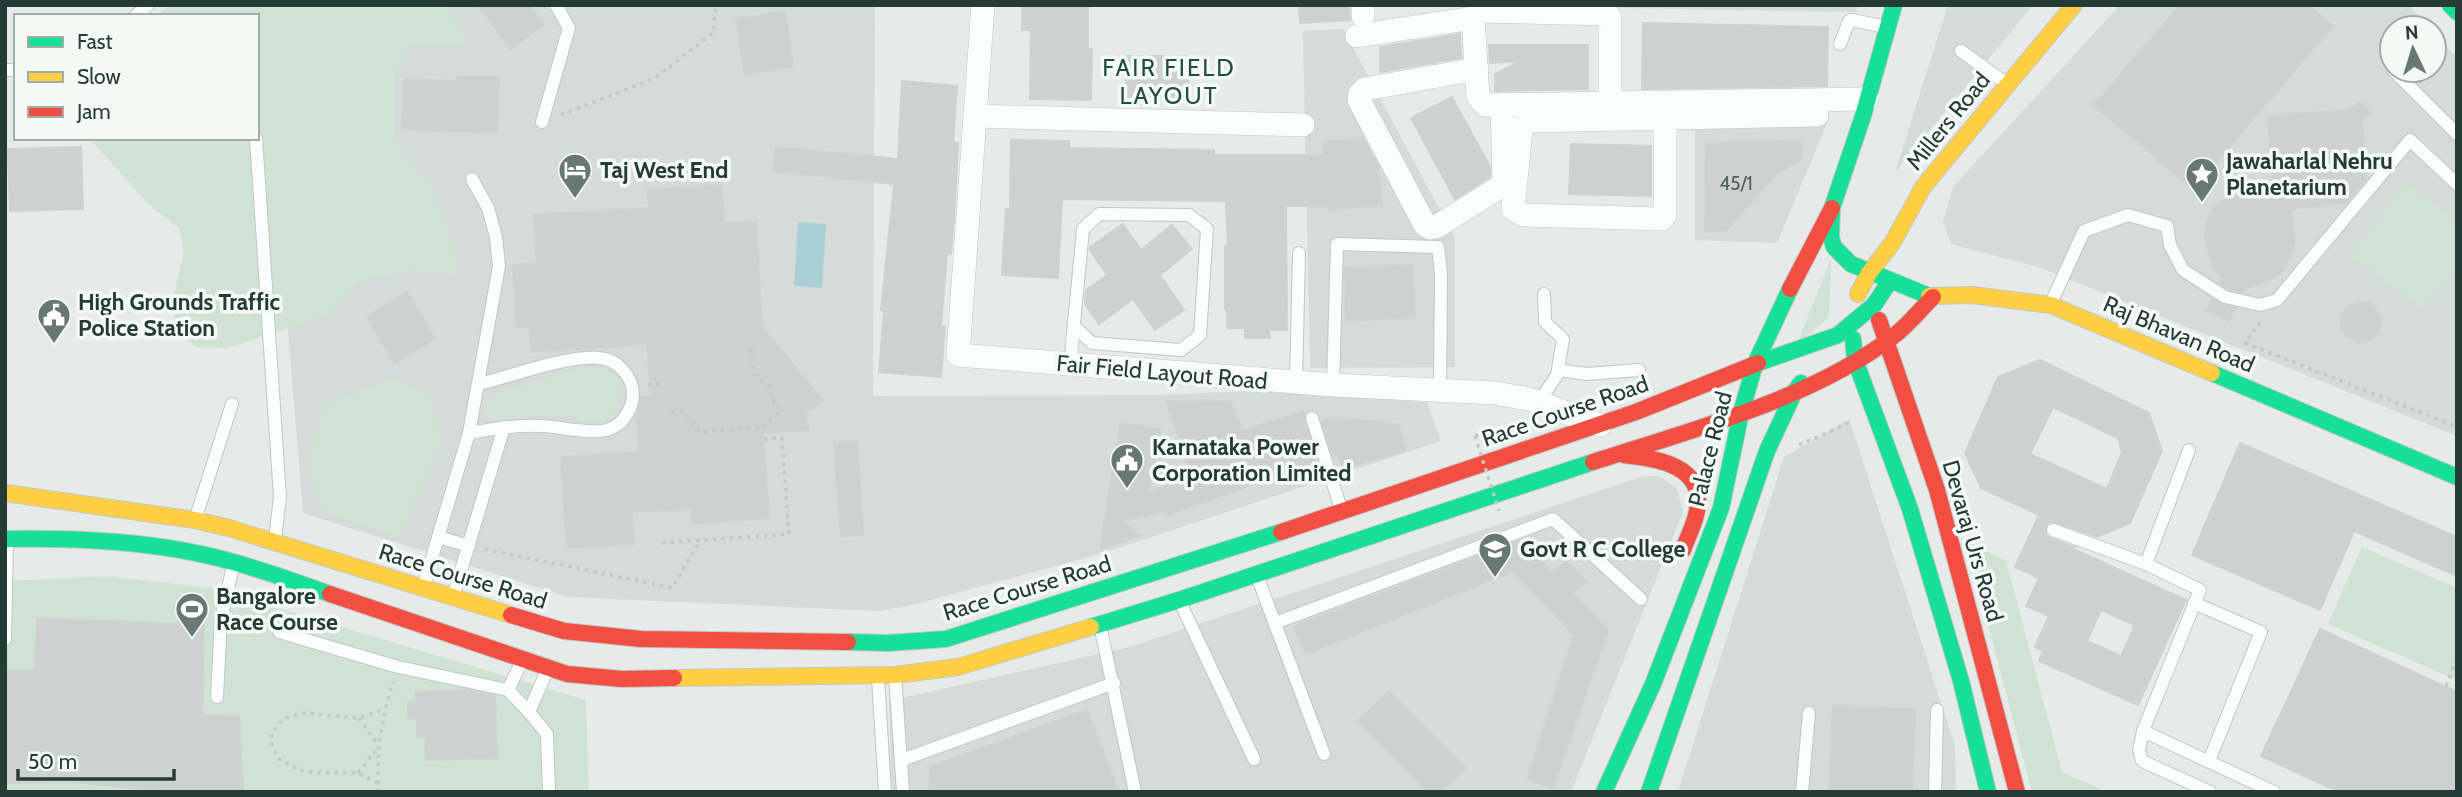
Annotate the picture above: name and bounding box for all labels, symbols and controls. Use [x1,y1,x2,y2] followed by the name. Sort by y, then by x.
[14,14,259,140] legend
[2378,14,2448,84] north arrow
[2404,21,2419,44] text: N
[77,29,113,54] text: Fast
[1102,53,1236,110] district label: FAIR FIELD LAYOUT
[77,64,121,89] text: Slow
[1900,66,1996,176] street label: Millers Road
[76,99,111,124] text: Jam
[2225,147,2393,201] place label: Jawaharlal Nehru Planetarium
[556,151,594,200] hotel icon: Taj West End
[2183,155,2221,204] place icon: Jawaharlal Nehru Planetarium
[600,156,728,184] place label: Taj West End
[1719,172,1753,195] house number: 45/1
[78,288,280,342] place label: High Grounds Traffic Police Station
[2099,290,2259,378] street label: Raj Bhavan Road
[35,296,73,345] public building icon: High Grounds Traffic Police Station
[1055,349,1269,395] street label: Fair Field Layout Road
[1478,369,1652,453] street label: Race Course Road
[1682,389,1738,509] street label: Palace Road
[1152,433,1351,487] place label: Karnataka Power Corporation Limited
[1108,441,1146,490] public building icon: Karnataka Power Corporation Limited
[1937,457,2009,625] street label: Devaraj Urs Road
[1476,530,1514,579] school or university icon: Govt R C College
[1520,535,1685,563] place label: Govt R C College
[376,537,550,615] street label: Race Course Road
[940,549,1114,627] street label: Race Course Road
[216,582,338,636] place label: Bangalore Race Course
[173,590,211,639] sports icon: Bangalore Race Course
[18,738,173,782] scale bar
[28,749,77,774] text: 50 m

